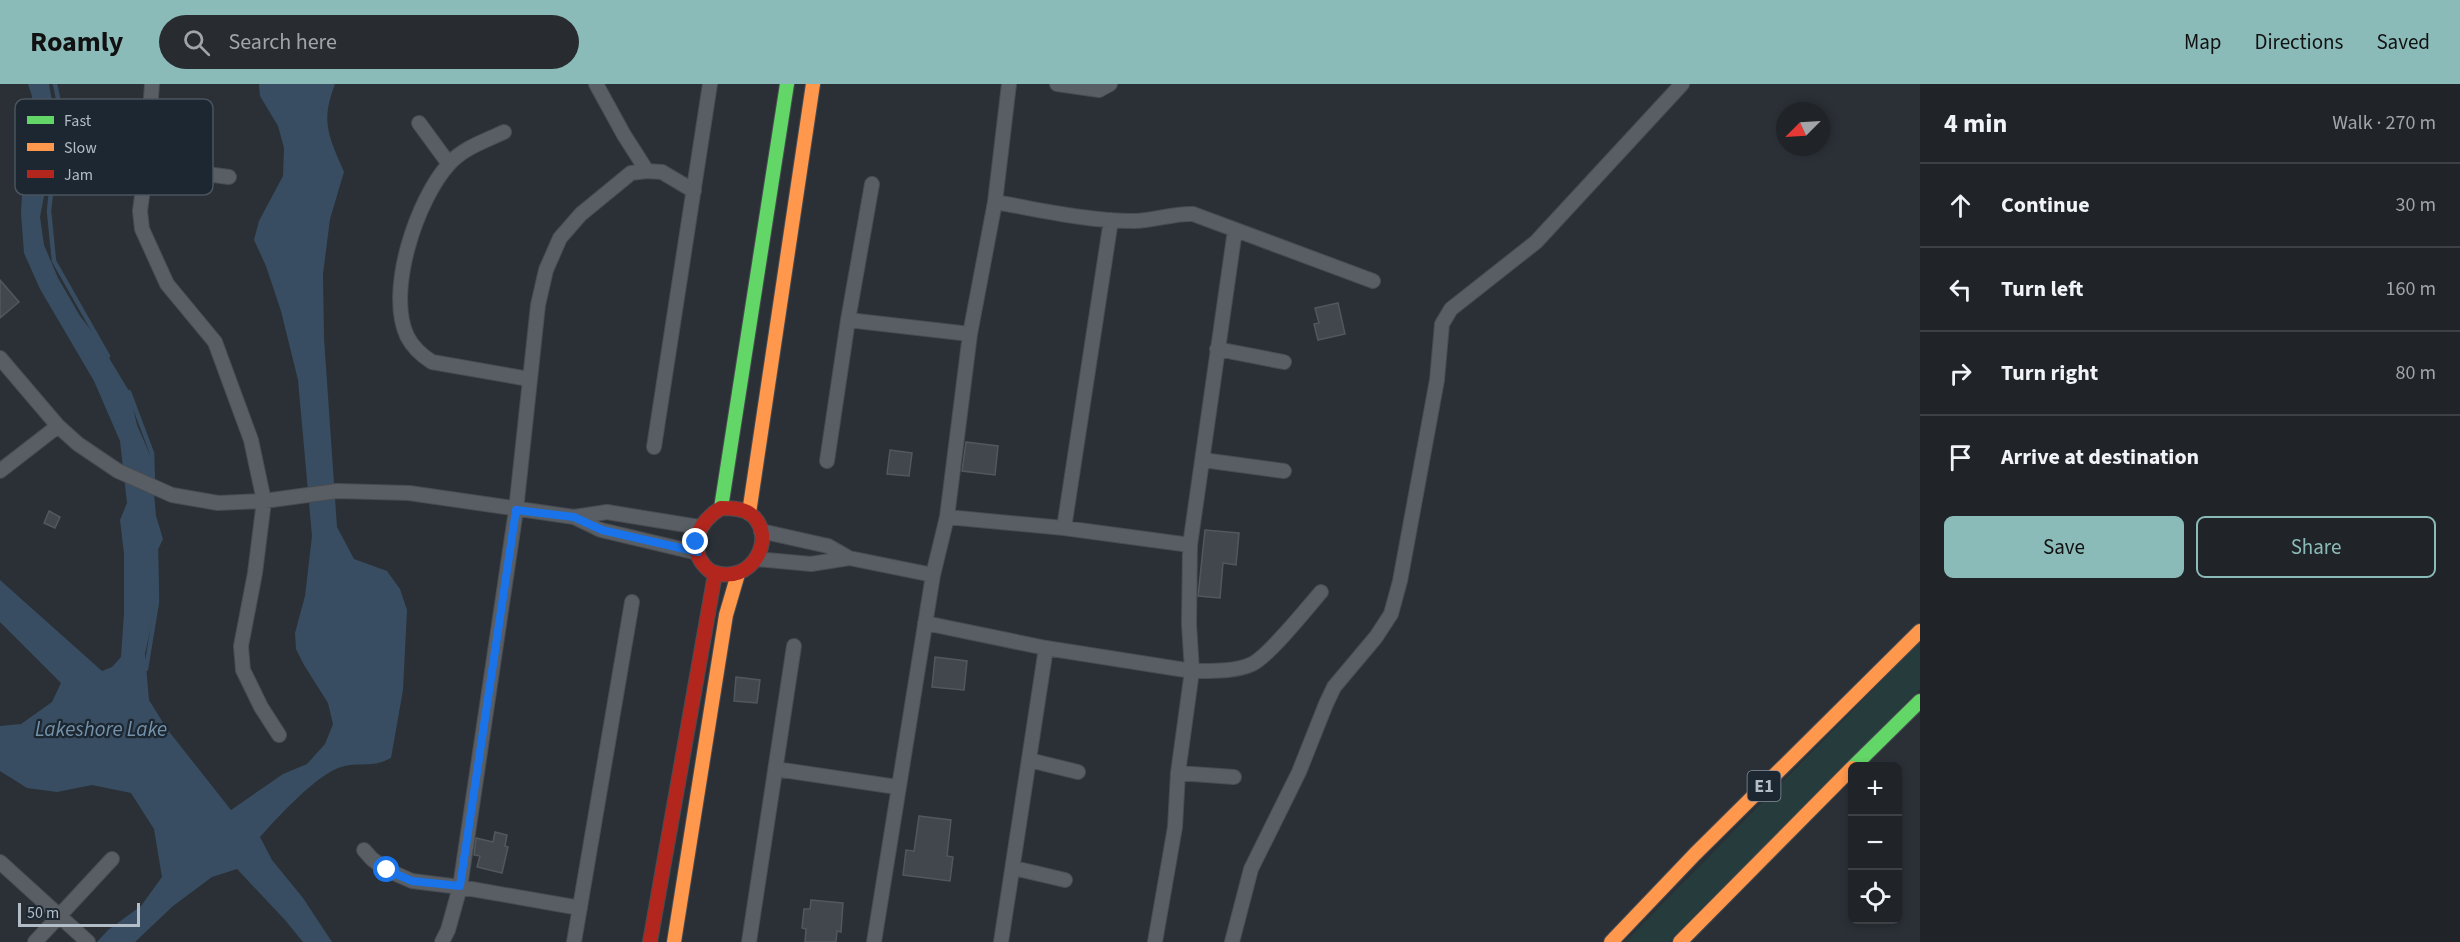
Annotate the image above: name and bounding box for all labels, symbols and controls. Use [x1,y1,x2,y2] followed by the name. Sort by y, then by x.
[159,15,579,69] search box
[30,22,123,62] text: Roamly
[180,26,213,59] icon: search
[228,26,337,58] text: Search here
[2184,27,2222,57] text: Map
[2255,27,2343,57] text: Directions
[2376,27,2430,57] text: Saved
[15,99,213,195] legend
[1776,102,1830,156] north arrow
[1944,105,2007,142] text: 4 min
[2332,109,2436,137] text: Walk · 270 m
[64,110,92,132] text: Fast
[64,137,97,159] text: Slow
[64,164,93,186] text: Jam
[1944,189,1977,222] icon: ahead
[2001,189,2090,221] text: Continue
[2396,191,2436,219] text: 30 m
[1944,273,1977,306] icon: left
[2001,273,2083,305] text: Turn left
[2386,275,2436,303] text: 160 m
[1944,357,1977,390] icon: right
[2001,357,2098,389] text: Turn right
[2396,359,2436,387] text: 80 m
[1944,441,1977,474] icon: arrive
[2001,441,2199,473] text: Arrive at destination
[1944,516,2184,578] button: Save
[2196,516,2436,578] button: Share
[682,528,708,554] route end
[35,714,167,744] water label: Lakeshore Lake
[1848,762,1902,924] map controls
[1848,762,1902,816] button: +
[1748,771,1780,801] road number: E1
[1848,816,1902,870] button: −
[373,856,399,882] route start
[1848,870,1902,924] button: locate
[18,900,140,928] scale bar
[27,902,59,924] text: 50 m

